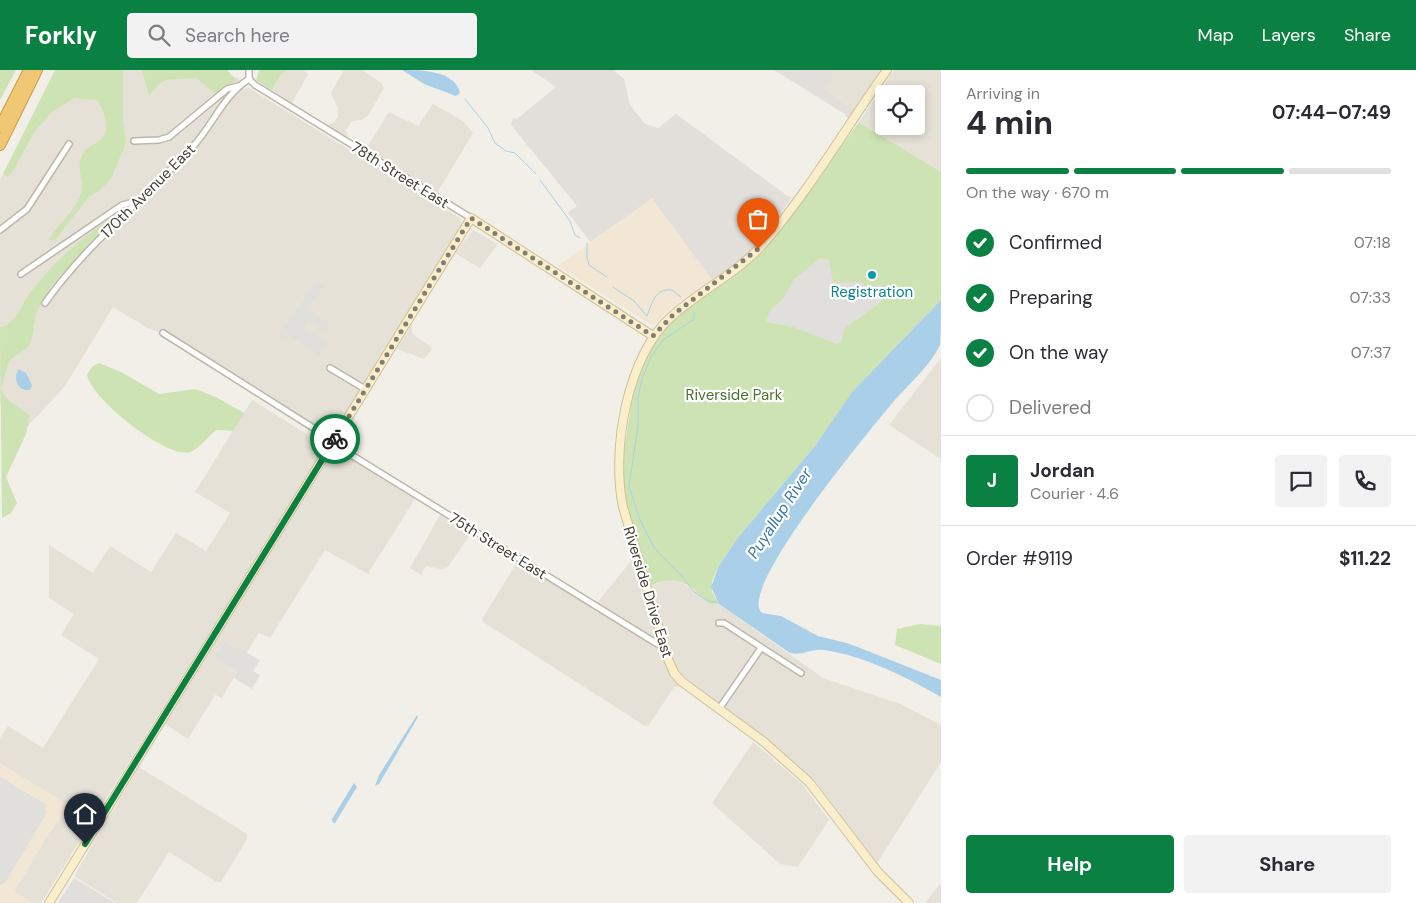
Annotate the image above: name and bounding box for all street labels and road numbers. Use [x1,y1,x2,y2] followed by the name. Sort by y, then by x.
[347,137,453,213] street label: 78th Street East
[96,139,200,243] street label: 170th Avenue East
[445,508,551,584] street label: 75th Street East
[618,524,678,660] street label: Riverside Drive East

